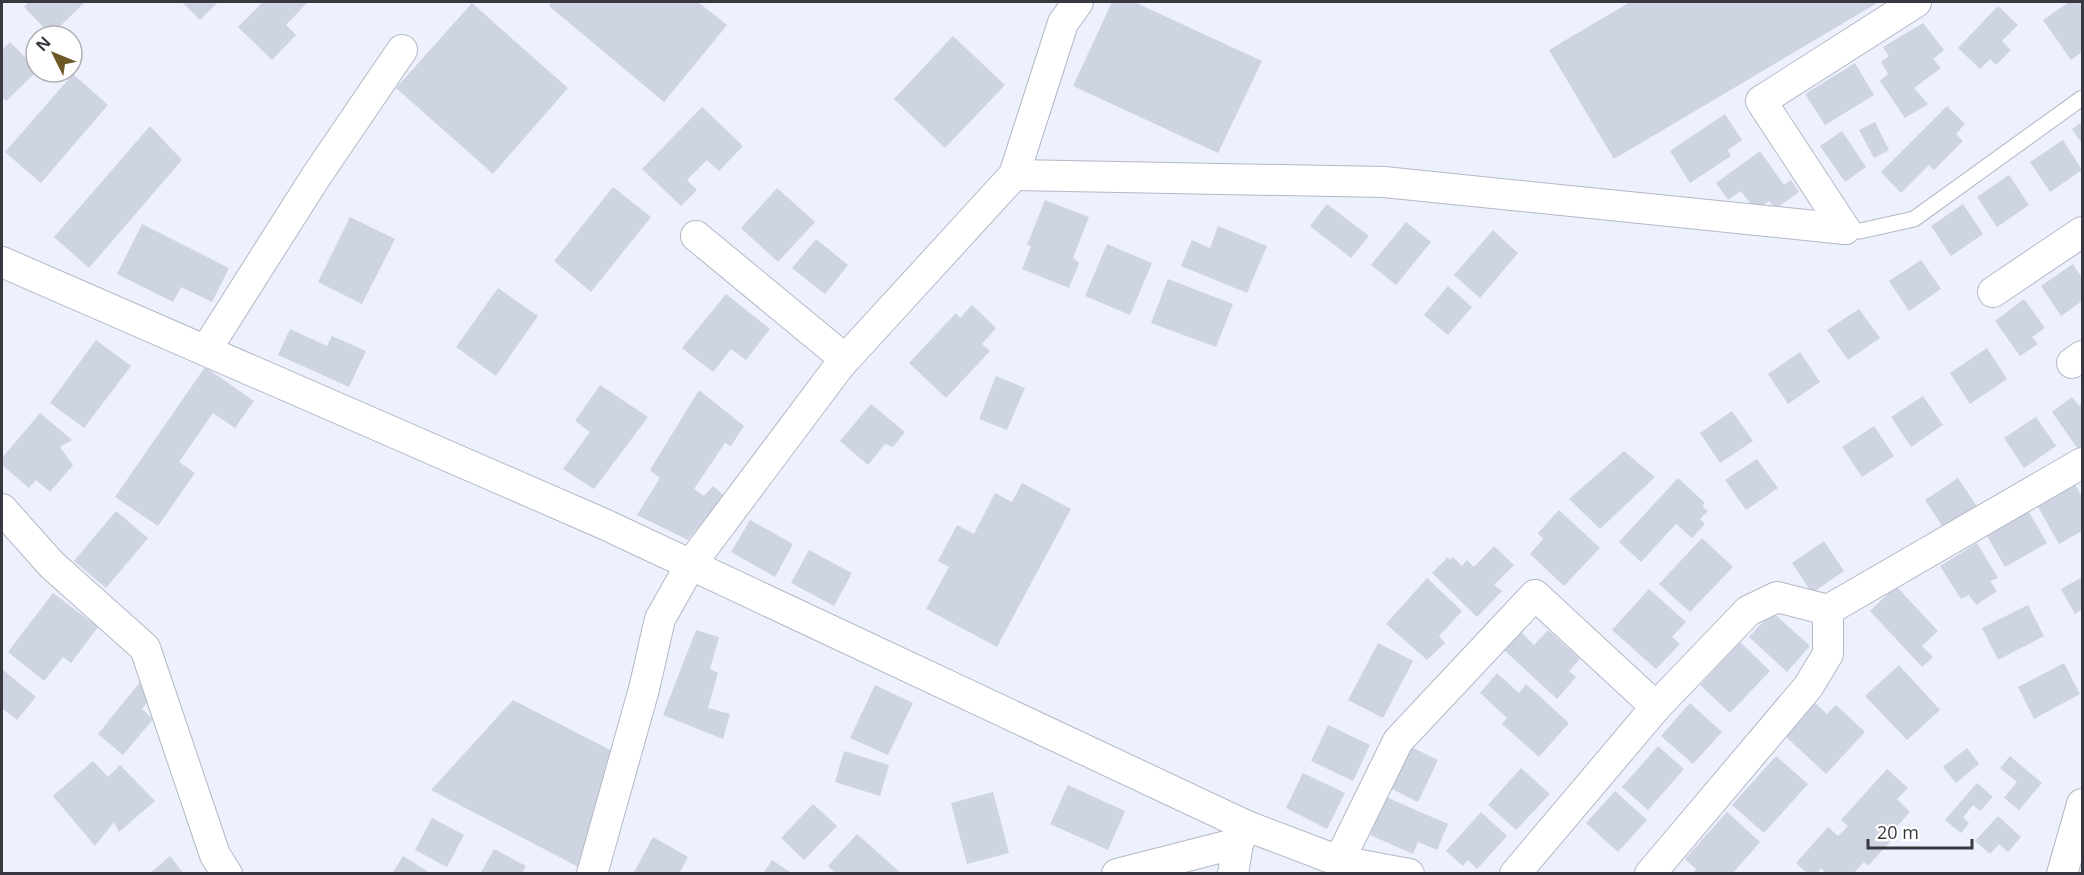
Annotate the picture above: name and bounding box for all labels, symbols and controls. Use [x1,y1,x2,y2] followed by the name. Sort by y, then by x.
[24,24,84,84] north arrow
[31,32,56,56] text: N
[1868,812,1972,850] scale bar
[1877,820,1919,844] text: 20 m

